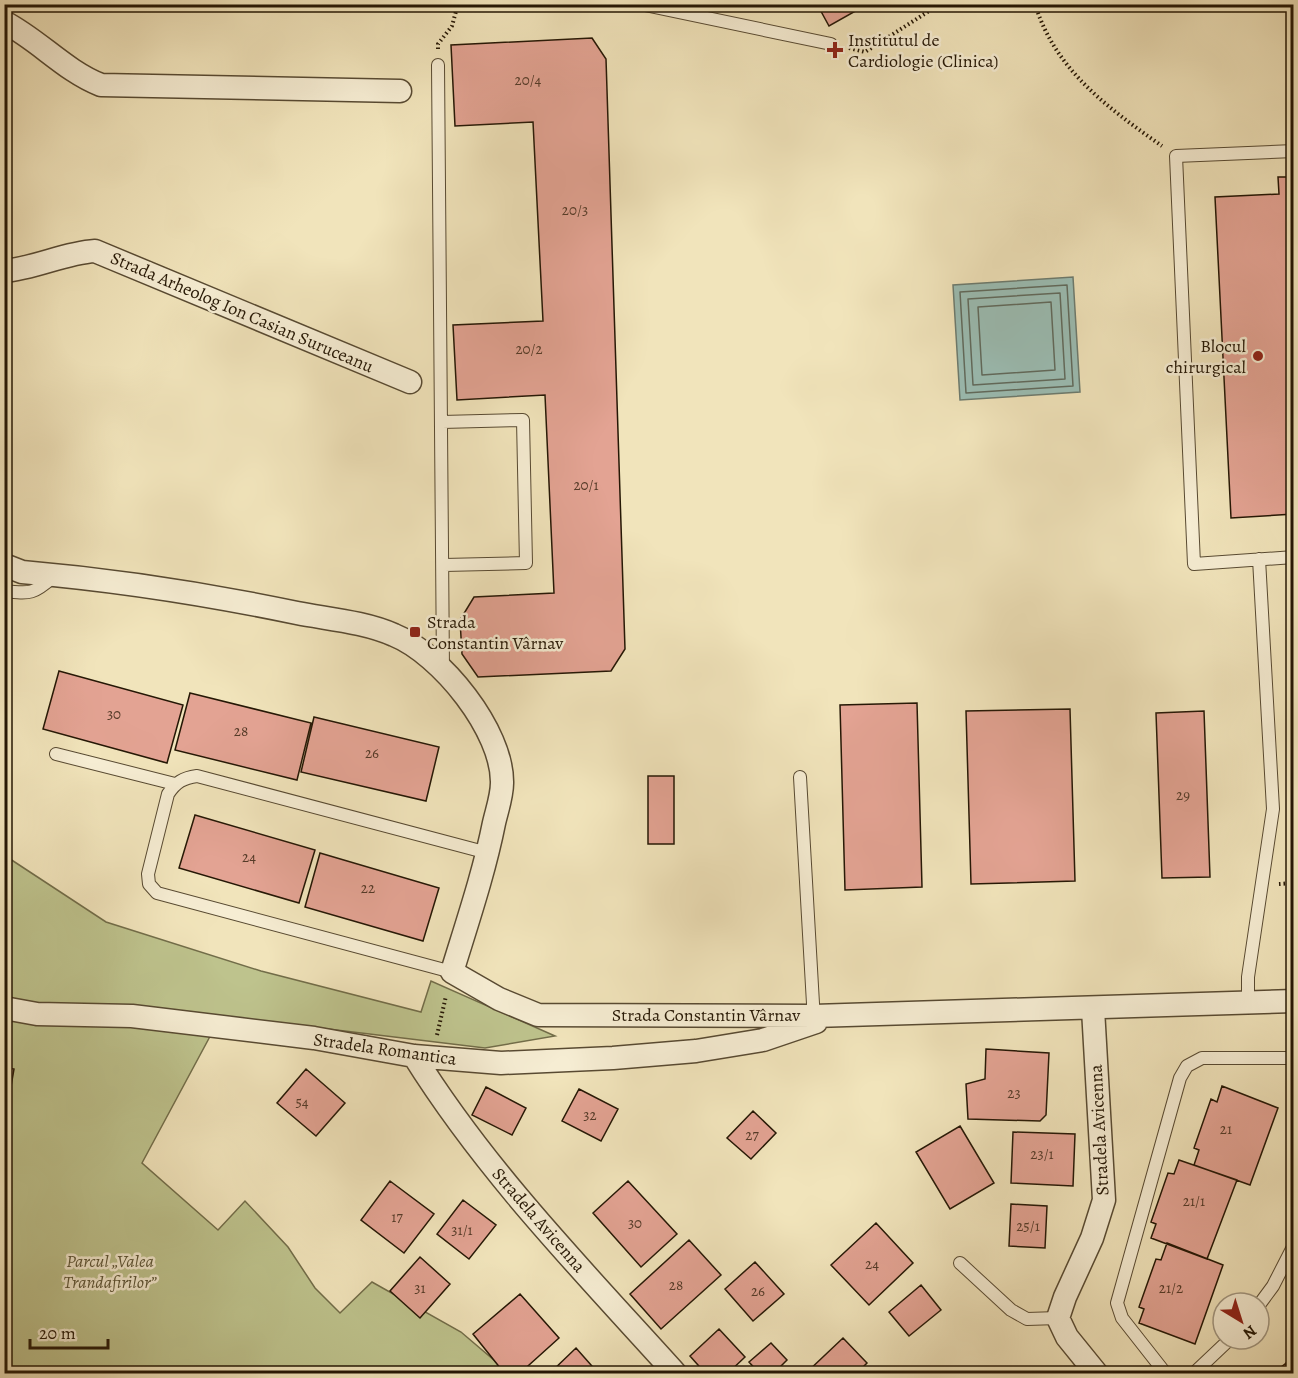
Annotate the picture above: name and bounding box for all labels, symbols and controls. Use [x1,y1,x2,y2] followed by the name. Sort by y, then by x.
[848,28,999,73] place label: Institutul de Cardiologie (Clinica)
[826,41,844,59] marker: Institutul de Cardiologie (Clinica)
[515,70,542,90] house number: 20/4
[562,200,588,220] house number: 20/3
[107,246,377,379] street label: Strada Arheolog Ion Casian Suruceanu
[1166,334,1247,379] place label: Blocul chirurgical
[515,339,543,359] house number: 20/2
[1251,349,1265,363] marker: Blocul chirurgical
[573,475,599,495] house number: 20/1
[427,610,564,655] place label: Strada Constantin Vârnav
[408,625,422,639] marker: Strada Constantin Vârnav
[107,704,121,724] house number: 30
[234,721,248,741] house number: 28
[365,743,379,763] house number: 26
[1176,785,1190,805] house number: 29
[242,847,256,867] house number: 24
[361,878,375,898] house number: 22
[612,1003,801,1027] street label: Strada Constantin Vârnav
[312,1027,459,1071] street label: Stradela Romantica
[1084,1063,1114,1196] street label: Stradela Avicenna
[1007,1083,1021,1103] house number: 23
[295,1092,309,1112] house number: 54
[583,1105,597,1125] house number: 32
[1220,1119,1232,1139] house number: 21
[745,1125,759,1145] house number: 27
[1030,1144,1054,1164] house number: 23/1
[487,1163,592,1278] street label: Stradela Avicenna
[1183,1191,1205,1211] house number: 21/1
[391,1207,403,1227] house number: 17
[628,1213,642,1233] house number: 30
[1016,1216,1040,1236] house number: 25/1
[451,1220,473,1240] house number: 31/1
[63,1249,158,1294] park label: Parcul „Valea Trandafirilor”
[865,1254,879,1274] house number: 24
[669,1275,683,1295] house number: 28
[414,1278,426,1298] house number: 31
[1159,1278,1183,1298] house number: 21/2
[751,1281,765,1301] house number: 26
[1211,1291,1271,1351] north arrow
[30,1312,108,1350] scale bar
[1238,1320,1261,1345] text: N
[39,1321,76,1345] text: 20 m

